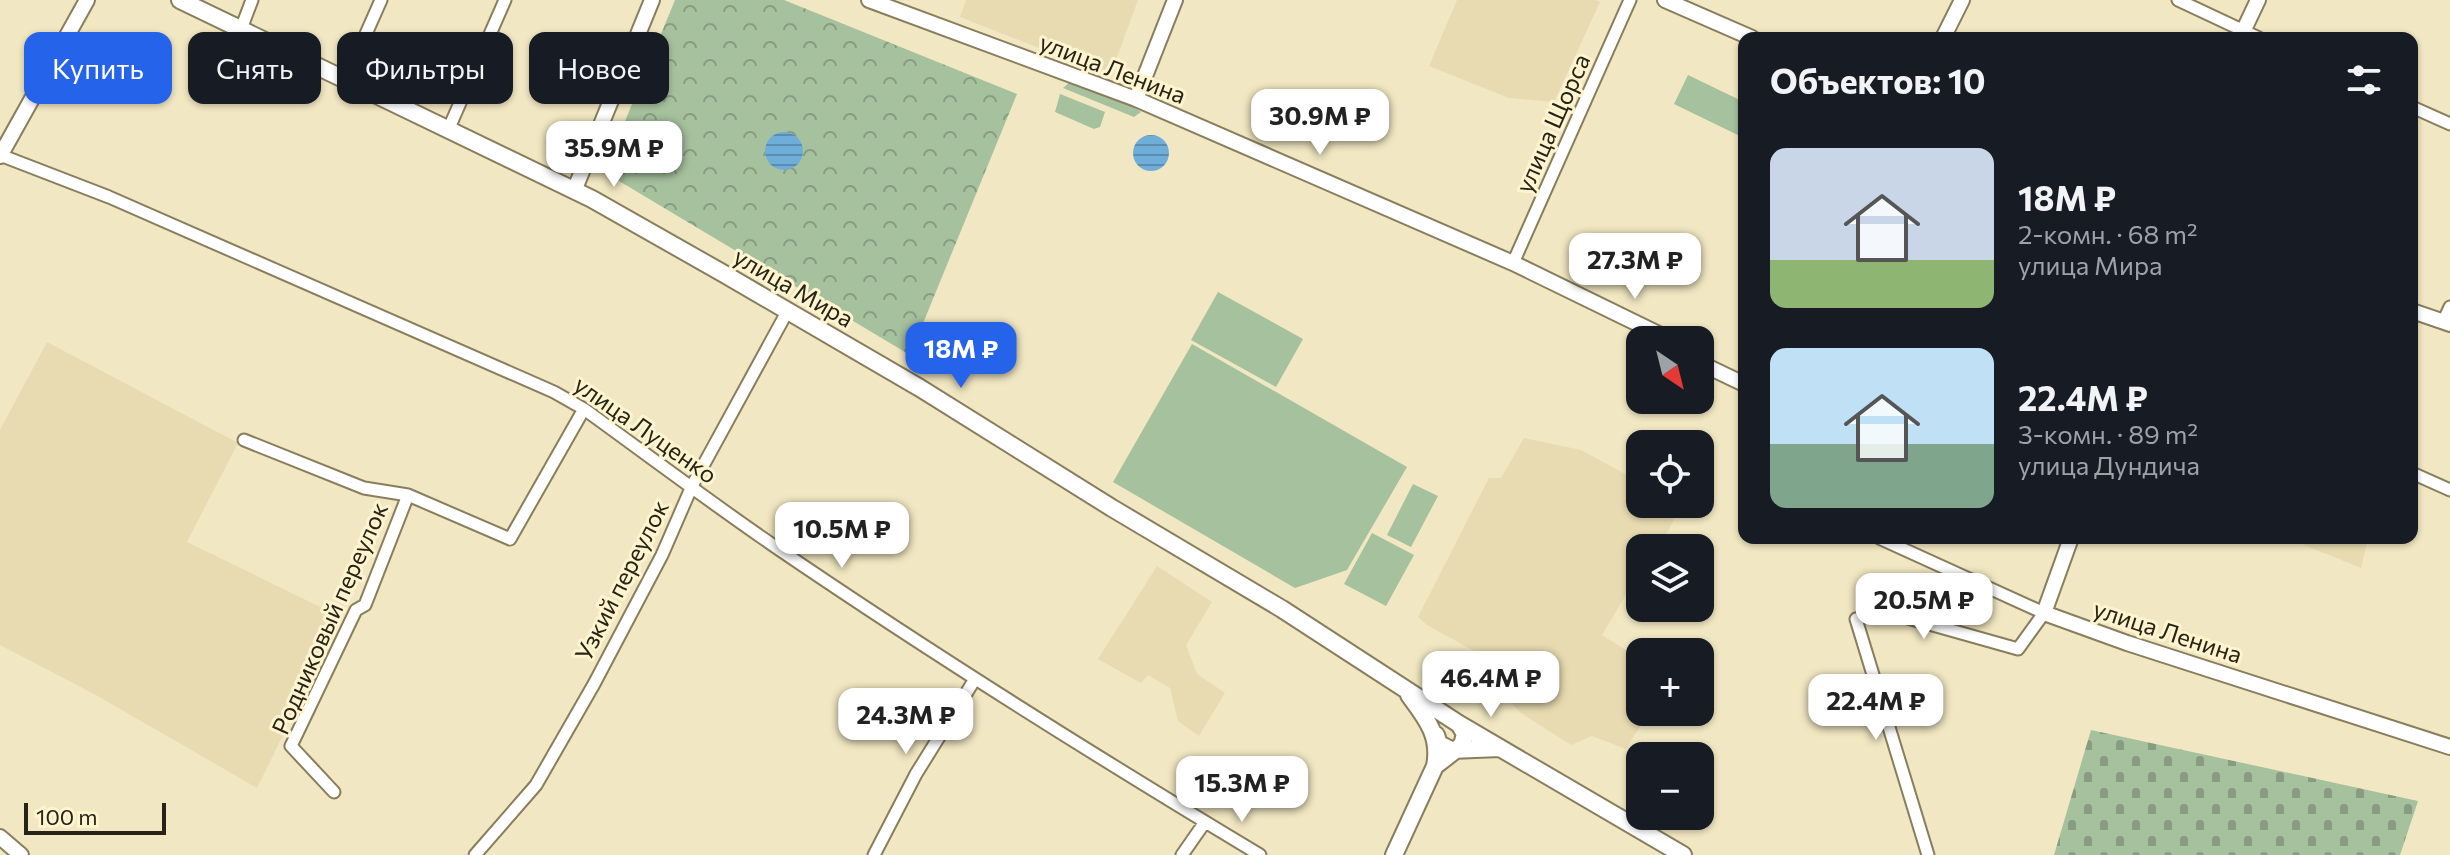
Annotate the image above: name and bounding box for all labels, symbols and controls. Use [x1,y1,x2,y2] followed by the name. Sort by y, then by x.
[1036,27,1190,109] street label: улица Ленина
[24,32,172,104] chip: Купить
[188,32,321,104] chip: Снять
[337,32,513,104] chip: Фильтры
[529,32,669,104] chip: Новое
[1509,49,1595,197] street label: улица Щорса
[2342,58,2386,102] icon: filters
[1770,59,1986,101] text: Объектов: 10
[1246,89,1394,157] pin: 30.9M ₽
[1269,99,1371,130] text: 30.9M ₽
[540,121,688,189] pin: 35.9M ₽
[564,131,664,162] text: 35.9M ₽
[2018,176,2116,218] text: 18M ₽
[1834,180,1930,276] icon: home
[2018,218,2197,249] text: 2-комн. · 68 m²
[1561,233,1709,301] pin: 27.3M ₽
[729,241,859,333] street label: улица Мира
[1587,243,1683,274] text: 27.3M ₽
[2018,249,2163,280] text: улица Мира
[905,322,1017,390] pin: 18M ₽
[1626,326,1714,414] north arrow
[1626,326,1714,830] map controls
[923,332,999,363] text: 18M ₽
[569,369,723,489] street label: улица Луценко
[2018,376,2148,418] text: 22.4M ₽
[1834,380,1930,476] icon: home
[2018,418,2198,449] text: 3-комн. · 89 m²
[1626,430,1714,518] button: locate
[2018,449,2200,480] text: улица Дундича
[568,495,674,665] street label: Узкий переулок
[265,497,393,738] street label: Родниковый переулок
[768,502,916,570] pin: 10.5M ₽
[793,512,891,543] text: 10.5M ₽
[1626,534,1714,622] button: layers
[1850,573,1998,641] pin: 20.5M ₽
[1874,583,1974,614] text: 20.5M ₽
[2090,593,2246,669] street label: улица Ленина
[1626,638,1714,726] button: +
[1417,651,1565,719] pin: 46.4M ₽
[1440,661,1542,692] text: 46.4M ₽
[1802,674,1950,742] pin: 22.4M ₽
[1826,684,1926,715] text: 22.4M ₽
[832,688,980,756] pin: 24.3M ₽
[856,698,956,729] text: 24.3M ₽
[1626,742,1714,830] button: −
[1168,756,1316,824] pin: 15.3M ₽
[1194,766,1290,797] text: 15.3M ₽
[24,799,166,835] scale bar
[36,803,98,830] text: 100 m

